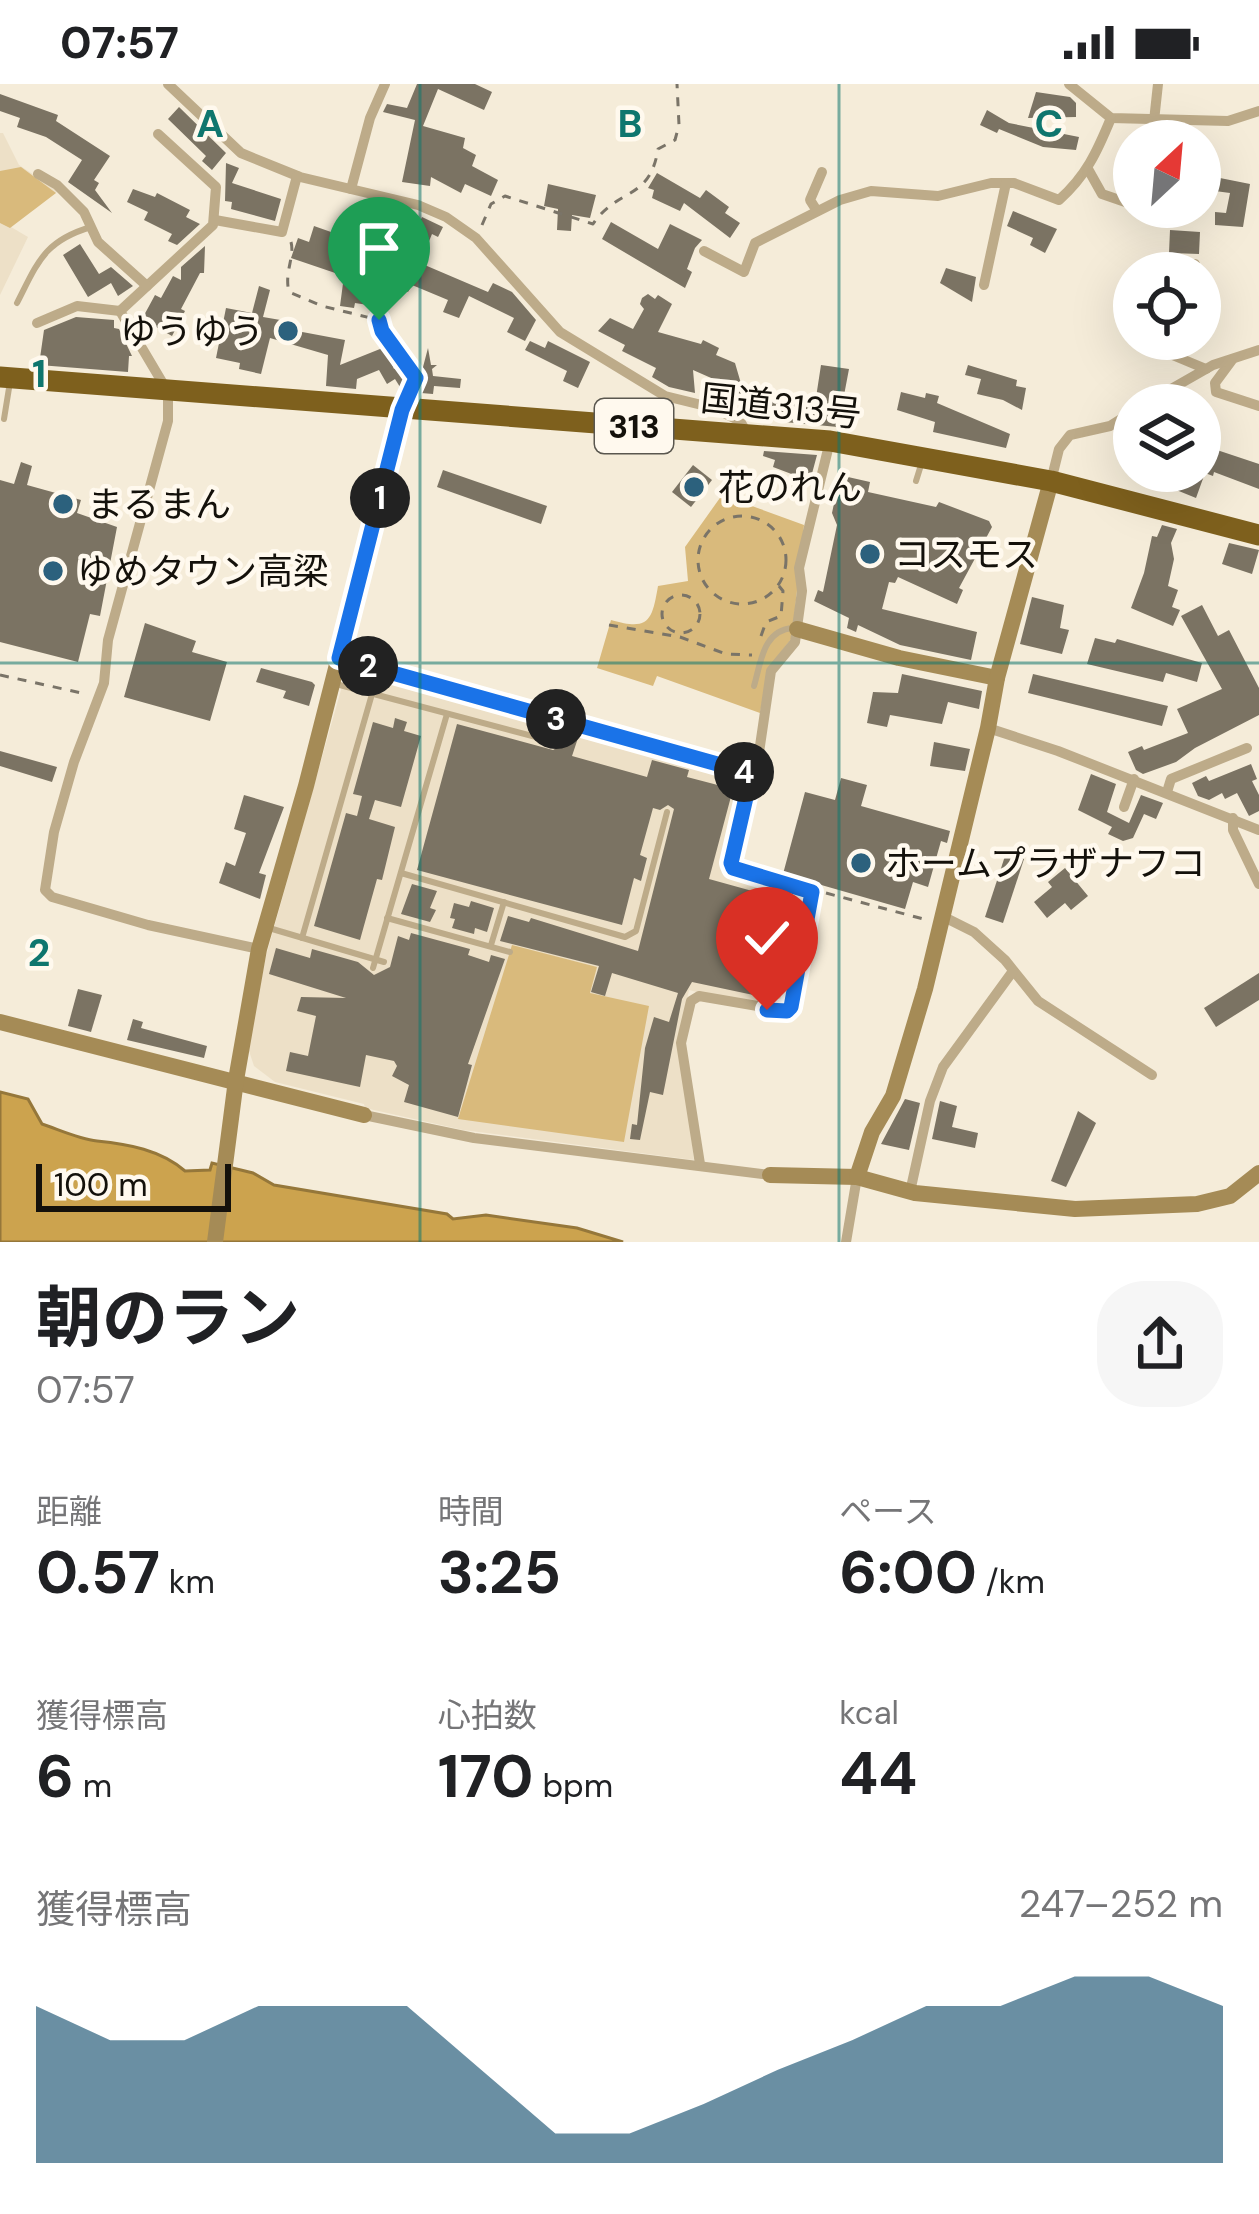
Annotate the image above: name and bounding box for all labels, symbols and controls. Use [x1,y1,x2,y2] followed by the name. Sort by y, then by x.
[60,13,179,72] text: 07:57
[196,98,224,149] text: A
[618,98,642,149] text: B
[1035,98,1063,149] text: C
[1113,120,1221,228] north arrow
[1113,120,1221,492] map controls
[328,197,430,320] pin
[346,215,412,281] icon: arrive
[1113,252,1221,360] button: locate
[120,308,264,355] place label: ゆうゆう
[275,318,301,344] marker: ゆうゆう
[32,348,46,399] text: 1
[698,374,864,438] street label: 国道313号
[1113,384,1221,492] button: layers
[595,399,673,453] road number: 313
[718,464,862,511] place label: 花のれん
[350,468,410,528] pin: 1
[681,474,707,500] marker: 花のれん
[374,476,386,519] text: 1
[87,481,231,528] place label: まるまん
[50,491,76,517] marker: まるまん
[894,531,1038,578] place label: コスモス
[857,541,883,567] marker: コスモス
[77,548,329,595] place label: ゆめタウン高梁
[40,558,66,584] marker: ゆめタウン高梁
[338,636,398,696] pin: 2
[358,644,378,687] text: 2
[526,689,586,749] pin: 3
[546,697,566,740] text: 3
[714,742,774,802] pin: 4
[733,750,755,793] text: 4
[885,840,1206,887] place label: ホームプラザナフコ
[848,850,874,876] marker: ホームプラザナフコ
[716,887,818,1010] pin
[734,905,800,971] icon: check
[28,927,50,978] text: 2
[36,1158,231,1211] scale bar
[54,1163,148,1206] text: 100 m
[36,1276,300,1361] text: 朝のラン
[1097,1281,1223,1407] button: share
[36,1364,135,1415] text: 07:57
[36,1490,102,1533] text: 距離
[438,1490,504,1533] text: 時間
[839,1490,937,1533] text: ペース
[36,1533,160,1612] text: 0.57
[438,1533,561,1612] text: 3:25
[839,1533,977,1612] text: 6:00
[160,1560,215,1603] text: km
[977,1560,1045,1603] text: /km
[839,1691,899,1734] text: kcal
[36,1694,168,1737] text: 獲得標高
[438,1694,537,1737] text: 心拍数
[839,1734,917,1813] text: 44
[36,1737,74,1816] text: 6
[438,1737,534,1816] text: 170
[74,1764,112,1807] text: m
[534,1764,613,1807] text: bpm
[1019,1878,1223,1929] text: 247–252 m
[36,1884,192,1935] text: 獲得標高

